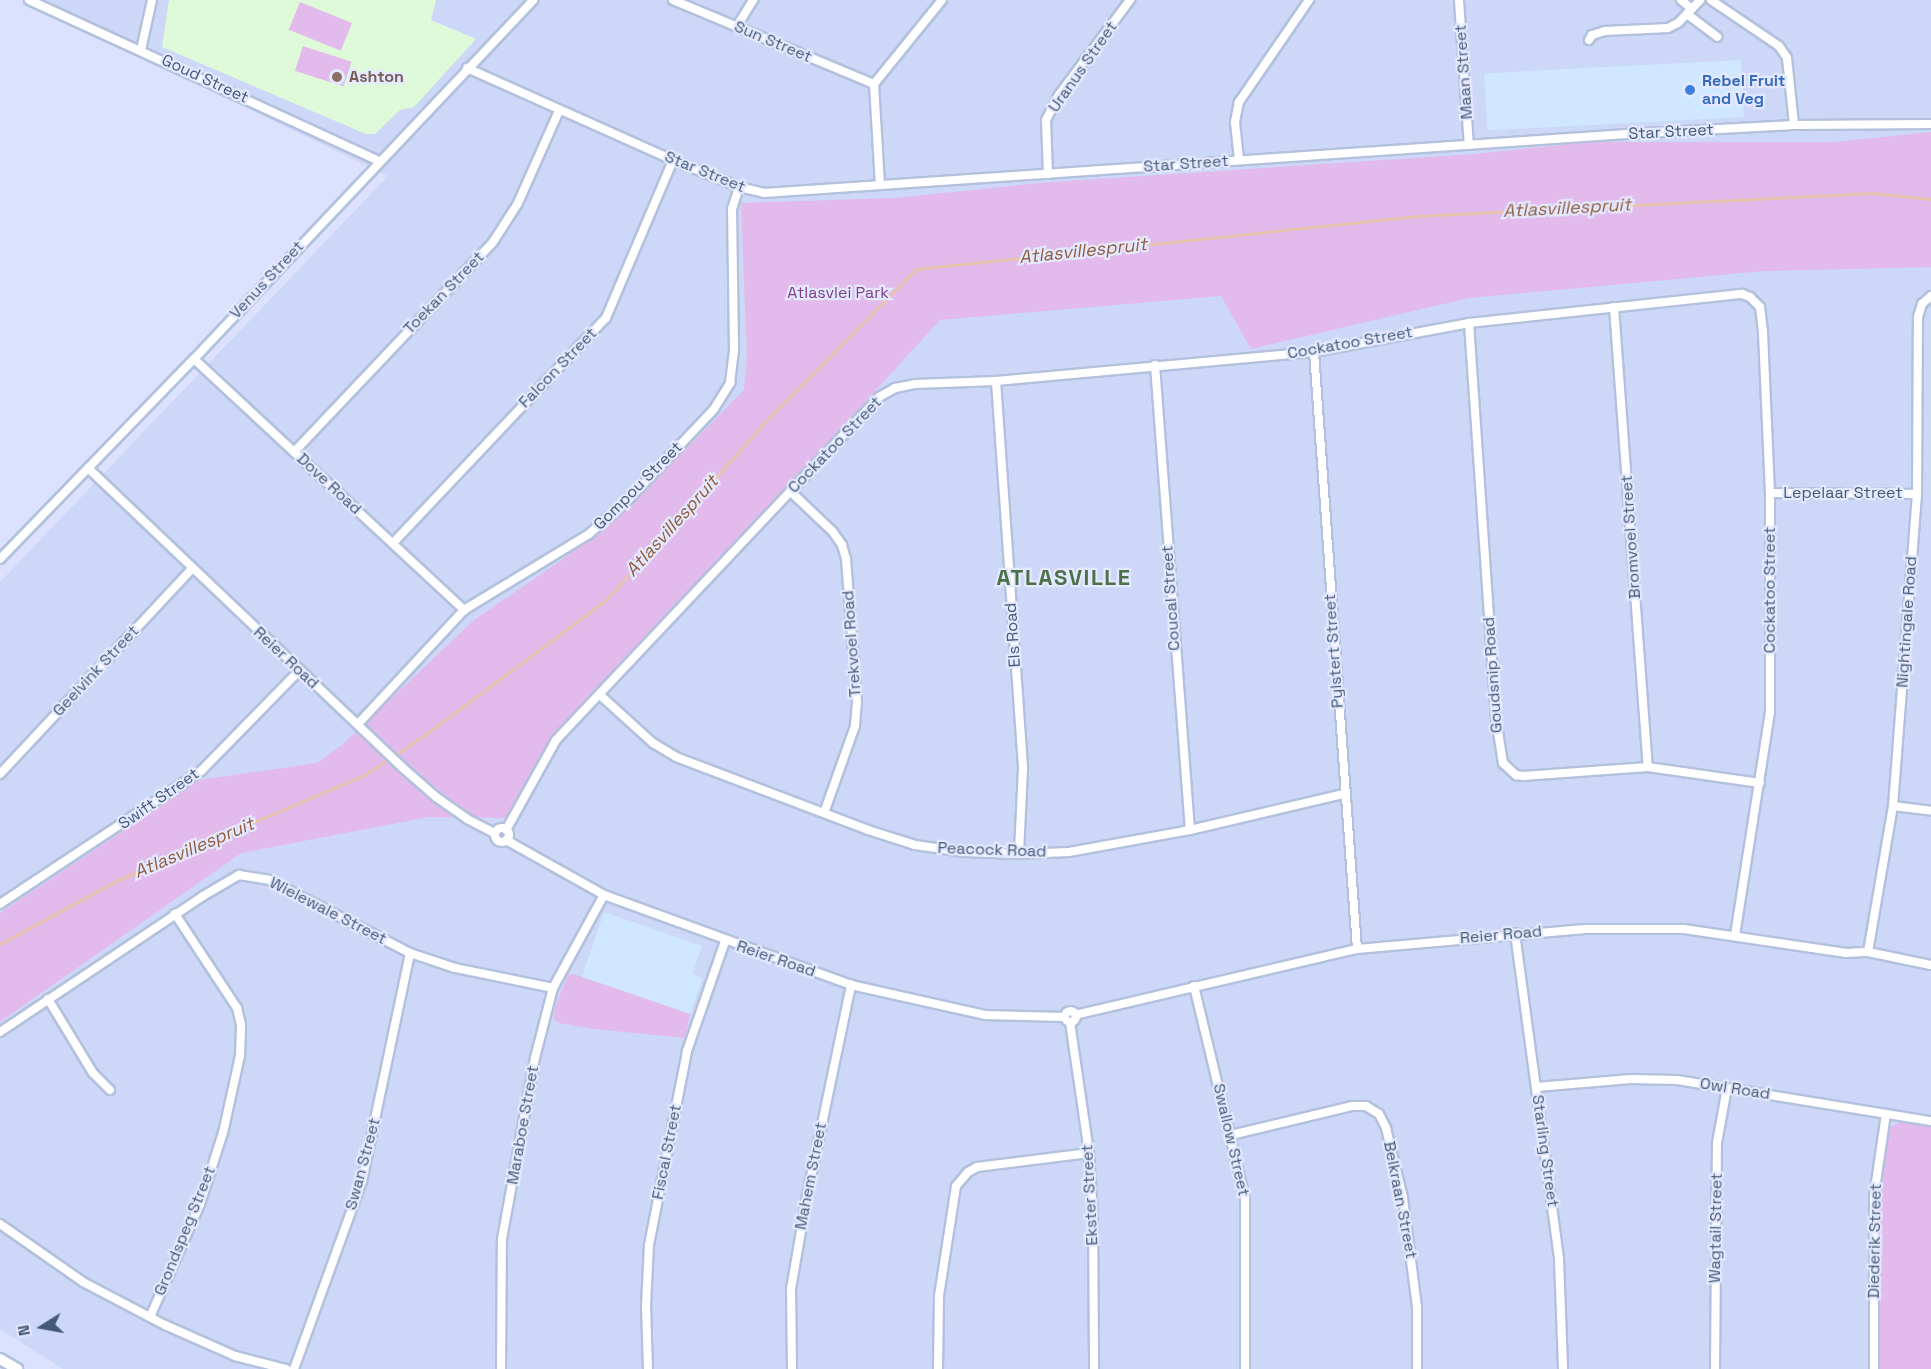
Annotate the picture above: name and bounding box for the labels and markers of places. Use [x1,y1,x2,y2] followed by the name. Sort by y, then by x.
[349,67,404,87] place label: Ashton
[330,70,344,84] marker: Ashton
[1702,71,1785,109] place label: Rebel Fruit and Veg
[1683,83,1697,97] marker: Rebel Fruit and Veg

